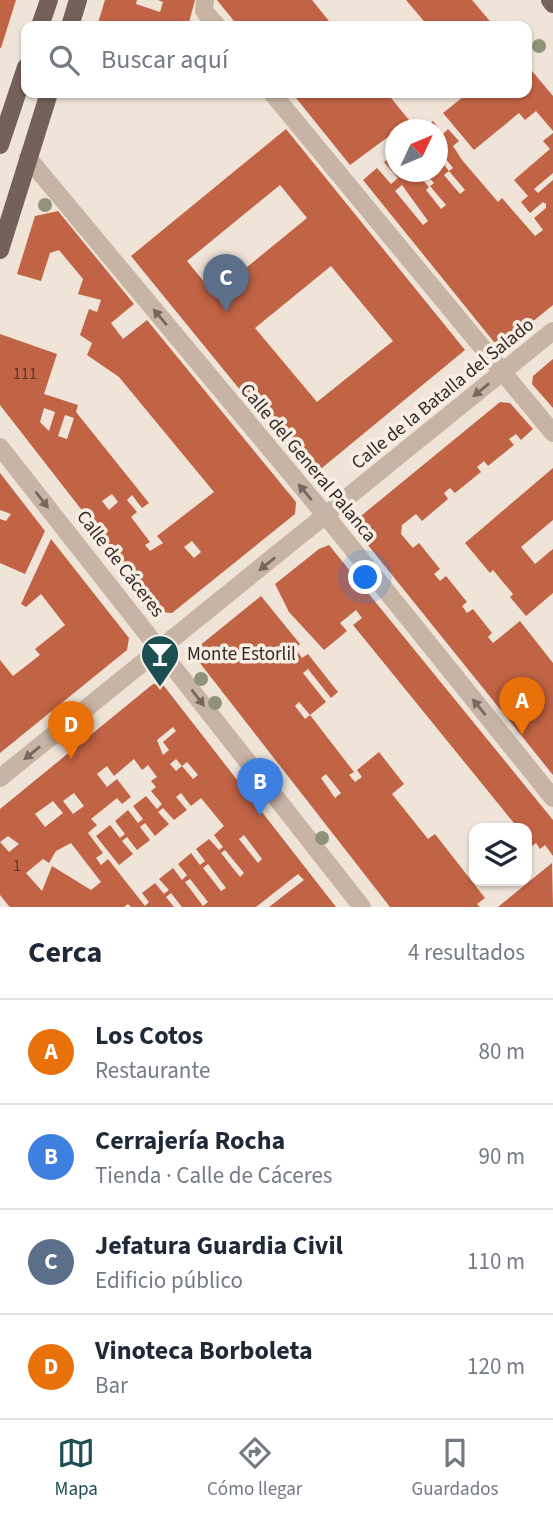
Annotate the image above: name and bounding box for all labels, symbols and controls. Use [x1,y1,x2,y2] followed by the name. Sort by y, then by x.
[21,21,532,98] search box
[45,41,83,79] icon: search
[101,41,228,78] text: Buscar aquí
[385,119,448,182] north arrow
[203,254,249,312] pin: C
[153,308,168,325] one-way arrow
[346,312,540,476] street label: Calle de la Batalla del Salado
[13,363,37,385] house number: 111
[233,378,383,548] street label: Calle del General Palanca
[473,382,491,397] one-way arrow
[298,483,313,500] one-way arrow
[35,491,50,509] one-way arrow
[70,505,170,623] street label: Calle de Cáceres
[258,557,276,572] one-way arrow
[348,560,382,594] your location
[139,633,181,688] bar icon: Monte Estorlil
[187,641,296,668] place label: Monte Estorlil
[499,677,545,735] pin: A
[191,689,205,707] one-way arrow
[472,698,487,716] one-way arrow
[48,701,94,759] pin: D
[24,745,42,760] one-way arrow
[237,758,283,816] pin: B
[469,823,532,886] map controls
[469,823,532,886] button: layers
[13,855,21,877] house number: 1
[28,931,102,974] text: Cerca
[408,936,525,969] text: 4 resultados
[95,1017,203,1054] text: Los Cotos
[44,1035,58,1068] text: A
[478,1035,525,1068] text: 80 m
[95,1054,210,1087] text: Restaurante
[95,1122,285,1159] text: Cerrajería Rocha
[44,1140,58,1173] text: B
[478,1140,525,1173] text: 90 m
[95,1159,332,1192] text: Tienda · Calle de Cáceres
[95,1227,343,1264] text: Jefatura Guardia Civil
[44,1245,58,1278] text: C
[467,1245,525,1278] text: 110 m
[95,1264,243,1297] text: Edificio público
[95,1332,313,1369] text: Vinoteca Borboleta
[44,1350,58,1383] text: D
[467,1350,525,1383] text: 120 m
[95,1369,128,1402] text: Bar
[55,1434,98,1503] tab: Mapa
[207,1434,302,1503] tab: Cómo llegar
[412,1434,498,1503] tab: Guardados

